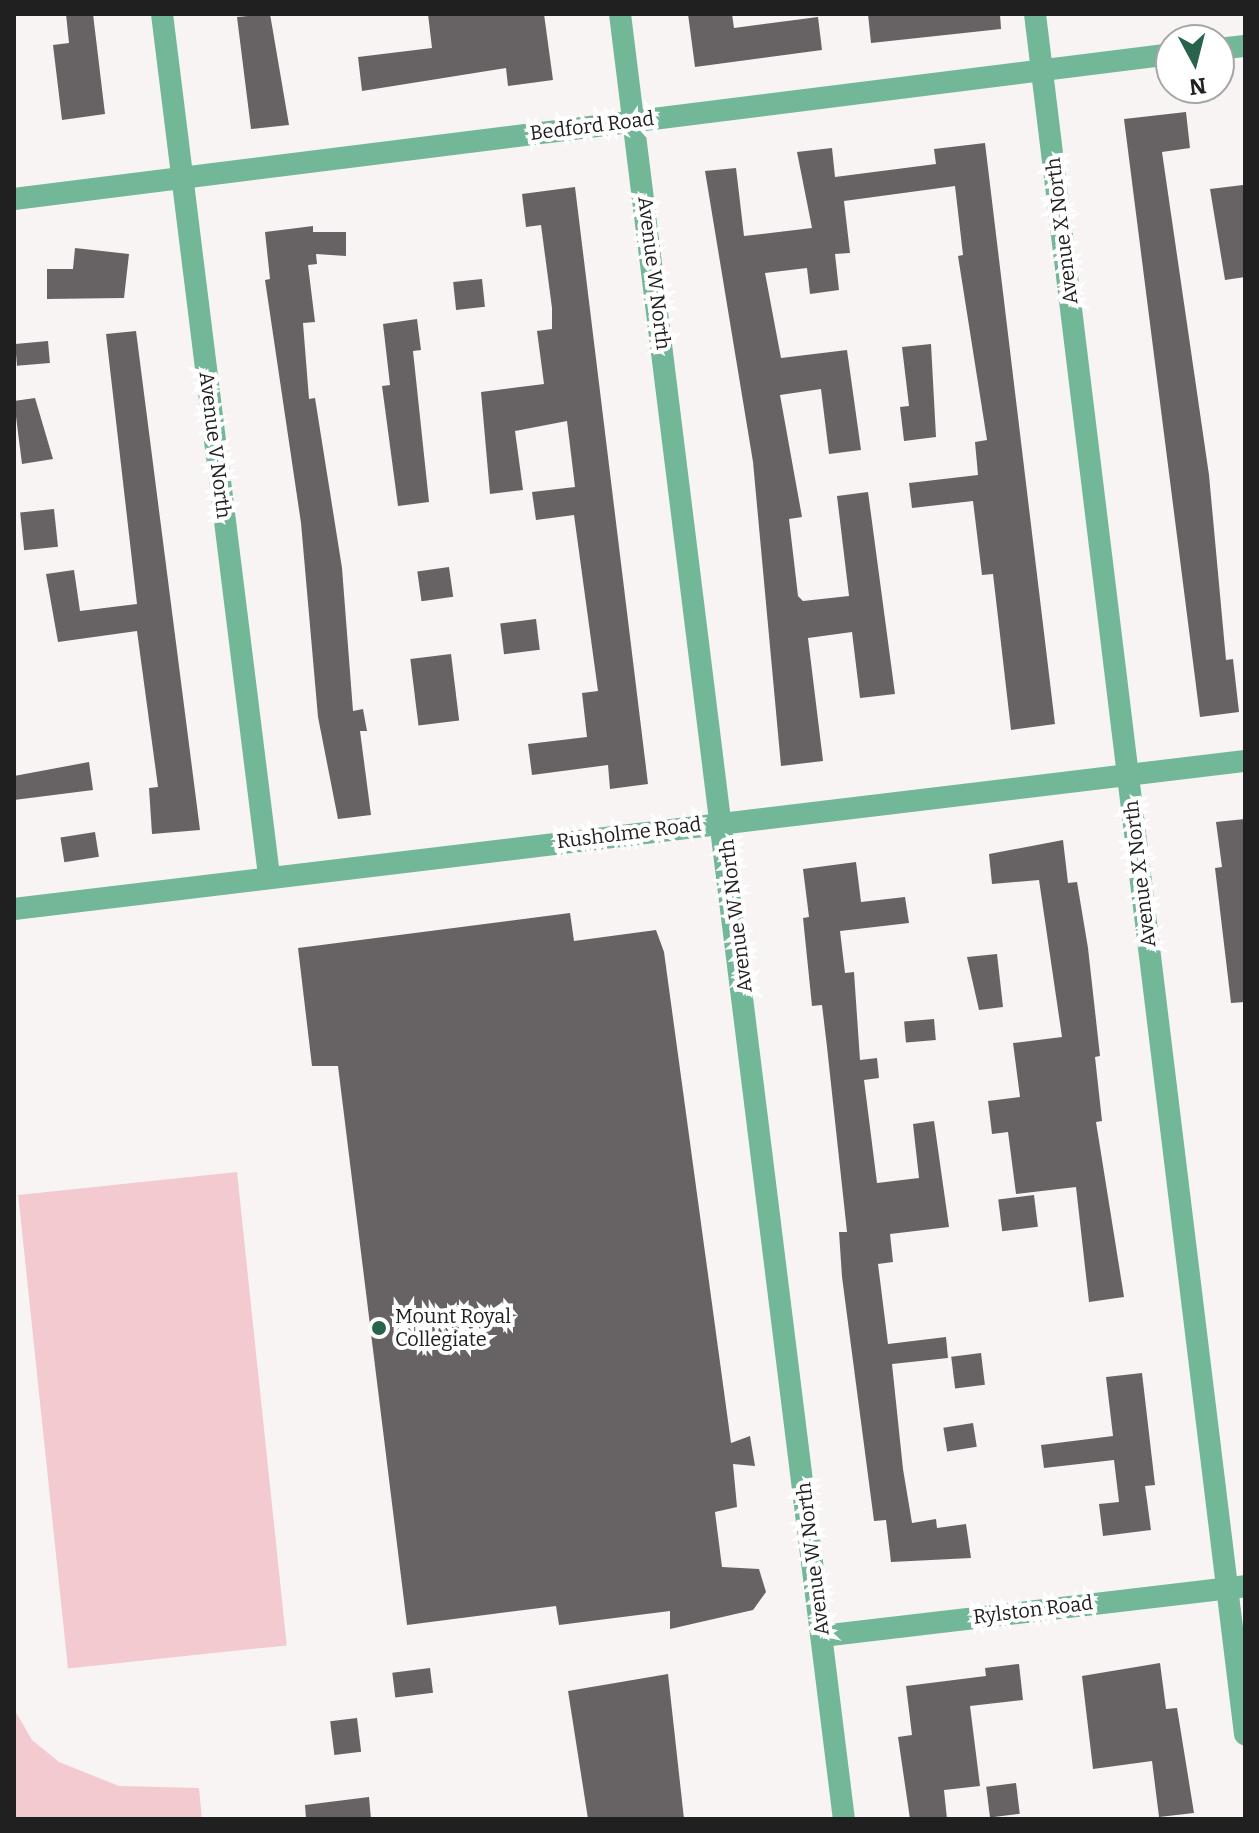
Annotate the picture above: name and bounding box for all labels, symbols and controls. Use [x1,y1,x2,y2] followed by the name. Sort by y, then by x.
[1155,24,1235,104] north arrow
[1188,72,1208,101] text: N
[529,106,655,146] street label: Bedford Road
[1041,156,1083,306] street label: Avenue X North
[633,195,675,351] street label: Avenue W North
[194,370,236,520] street label: Avenue V North
[1119,799,1161,949] street label: Avenue X North
[555,812,703,854] street label: Rusholme Road
[715,838,757,994] street label: Avenue W North
[395,1304,511,1351] place label: Mount Royal Collegiate
[370,1319,388,1337] marker: Mount Royal Collegiate
[792,1481,834,1637] street label: Avenue W North
[972,1591,1094,1629] street label: Rylston Road

